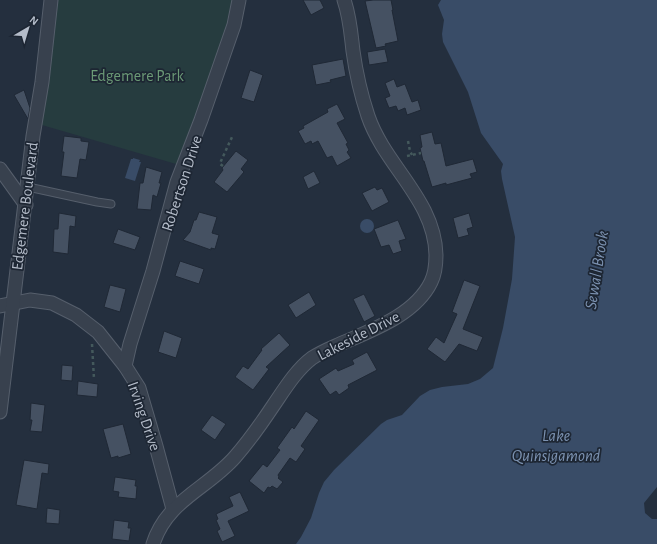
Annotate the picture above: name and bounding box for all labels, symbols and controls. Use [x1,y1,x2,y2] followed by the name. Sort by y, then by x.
[8,8,48,48] north arrow
[27,14,40,27] text: N
[90,68,185,84] park label: Edgemere Park
[159,133,205,233] street label: Robertson Drive
[9,141,41,271] street label: Edgemere Boulevard
[582,229,611,311] water label: Sewall Brook
[315,308,402,363] street label: Lakeside Drive
[125,380,163,453] street label: Irving Drive
[512,427,601,465] water label: Lake Quinsigamond

